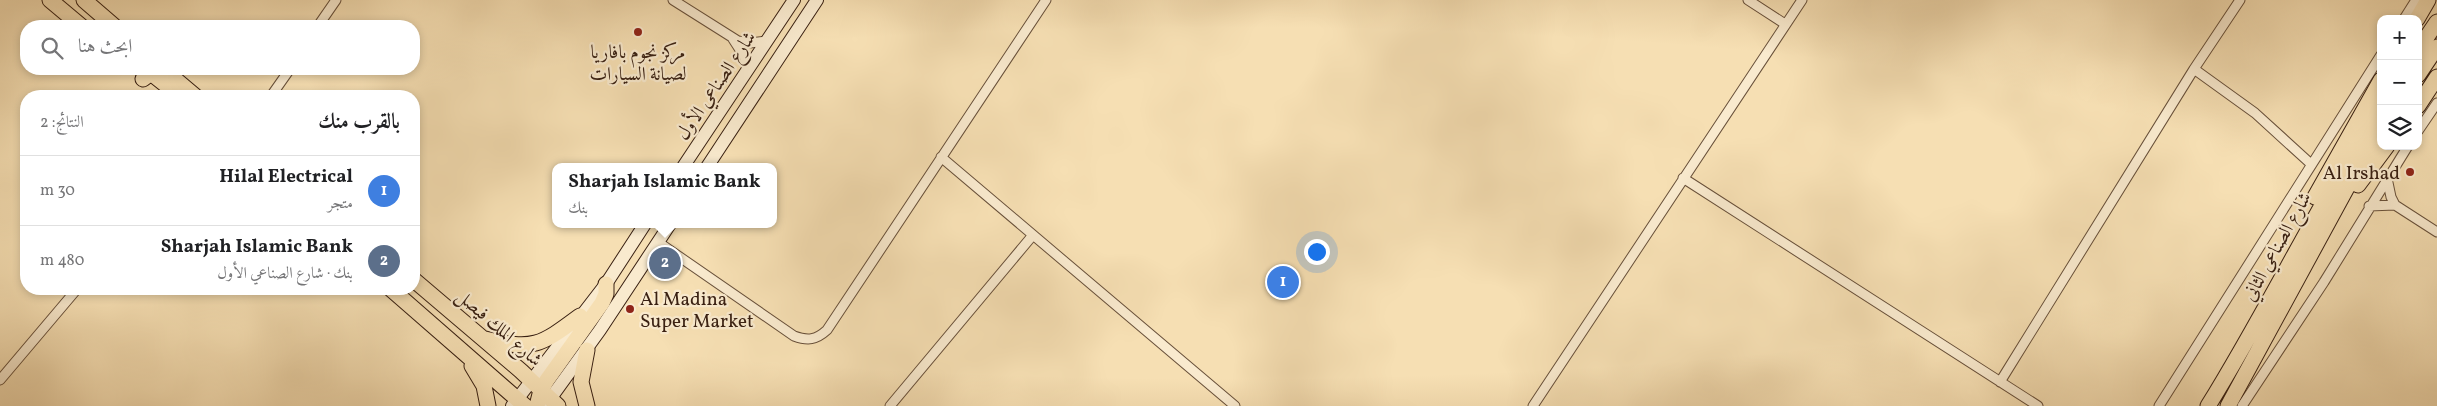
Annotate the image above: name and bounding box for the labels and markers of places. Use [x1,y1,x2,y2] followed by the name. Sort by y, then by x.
[632,26,644,38] marker: مركز نجوم بافاريا لصيانة السيارات
[589,40,687,88] place label: مركز نجوم بافاريا لصيانة السيارات
[2323,161,2400,187] place label: Al Irshad
[2404,166,2416,178] marker: Al Irshad
[649,244,681,282] pin: 2
[1267,263,1299,301] pin: 1
[640,287,754,335] place label: Al Madina Super Market
[624,303,636,315] marker: Al Madina Super Market

